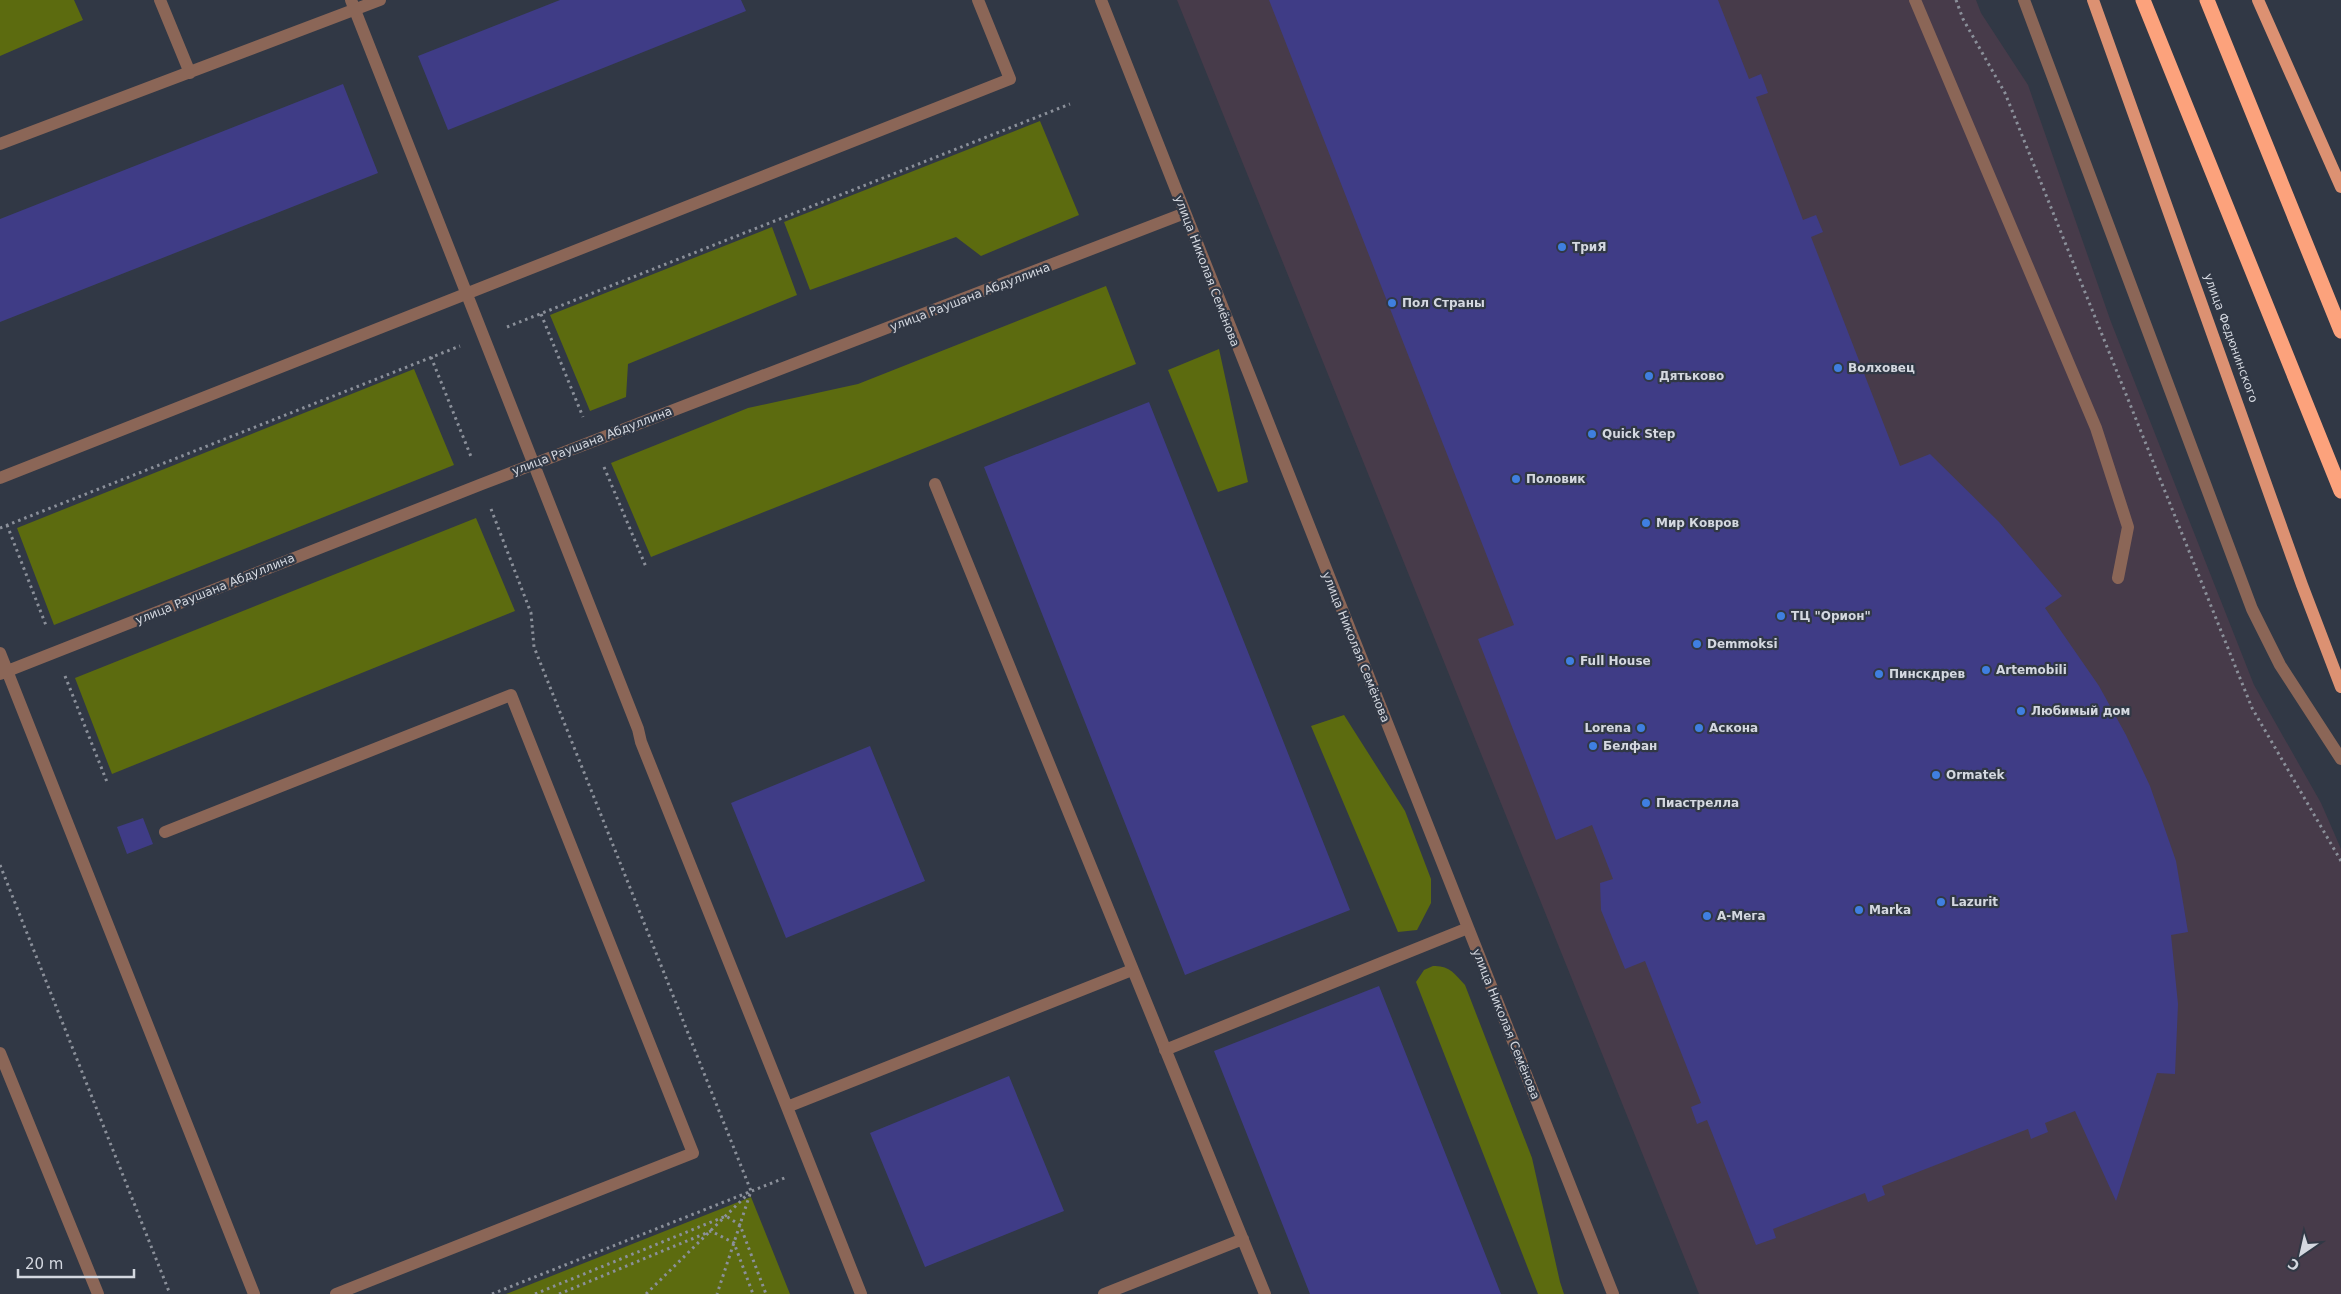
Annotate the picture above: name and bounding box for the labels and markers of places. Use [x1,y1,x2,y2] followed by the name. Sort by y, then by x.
[1572,240,1606,254] place label: ТриЯ
[1556,241,1568,253] marker: ТриЯ
[1402,296,1485,310] place label: Пол Страны
[1386,297,1398,309] marker: Пол Страны
[1848,361,1915,375] place label: Волховец
[1832,362,1844,374] marker: Волховец
[1659,369,1724,383] place label: Дятьково
[1643,370,1655,382] marker: Дятьково
[1602,427,1676,441] place label: Quick Step
[1586,428,1598,440] marker: Quick Step
[1526,472,1585,486] place label: Половик
[1510,473,1522,485] marker: Половик
[1656,516,1740,530] place label: Мир Ковров
[1640,517,1652,529] marker: Мир Ковров
[1791,609,1871,623] place label: ТЦ "Орион"
[1775,610,1787,622] marker: ТЦ "Орион"
[1707,637,1778,651] place label: Demmoksi
[1691,638,1703,650] marker: Demmoksi
[1580,654,1651,668] place label: Full House
[1564,655,1576,667] marker: Full House
[1996,663,2067,677] place label: Artemobili
[1980,664,1992,676] marker: Artemobili
[1889,667,1965,681] place label: Пинскдрев
[1873,668,1885,680] marker: Пинскдрев
[2031,704,2130,718] place label: Любимый дом
[2015,705,2027,717] marker: Любимый дом
[1584,721,1631,735] place label: Lorena
[1709,721,1758,735] place label: Аскона
[1635,722,1647,734] marker: Lorena
[1693,722,1705,734] marker: Аскона
[1603,739,1657,753] place label: Белфан
[1587,740,1599,752] marker: Белфан
[1946,768,2006,782] place label: Ormatek
[1930,769,1942,781] marker: Ormatek
[1656,796,1739,810] place label: Пиастрелла
[1640,797,1652,809] marker: Пиастрелла
[1951,895,1998,909] place label: Lazurit
[1935,896,1947,908] marker: Lazurit
[1869,903,1911,917] place label: Marka
[1853,904,1865,916] marker: Marka
[1717,909,1766,923] place label: А-Мега
[1701,910,1713,922] marker: А-Мега

